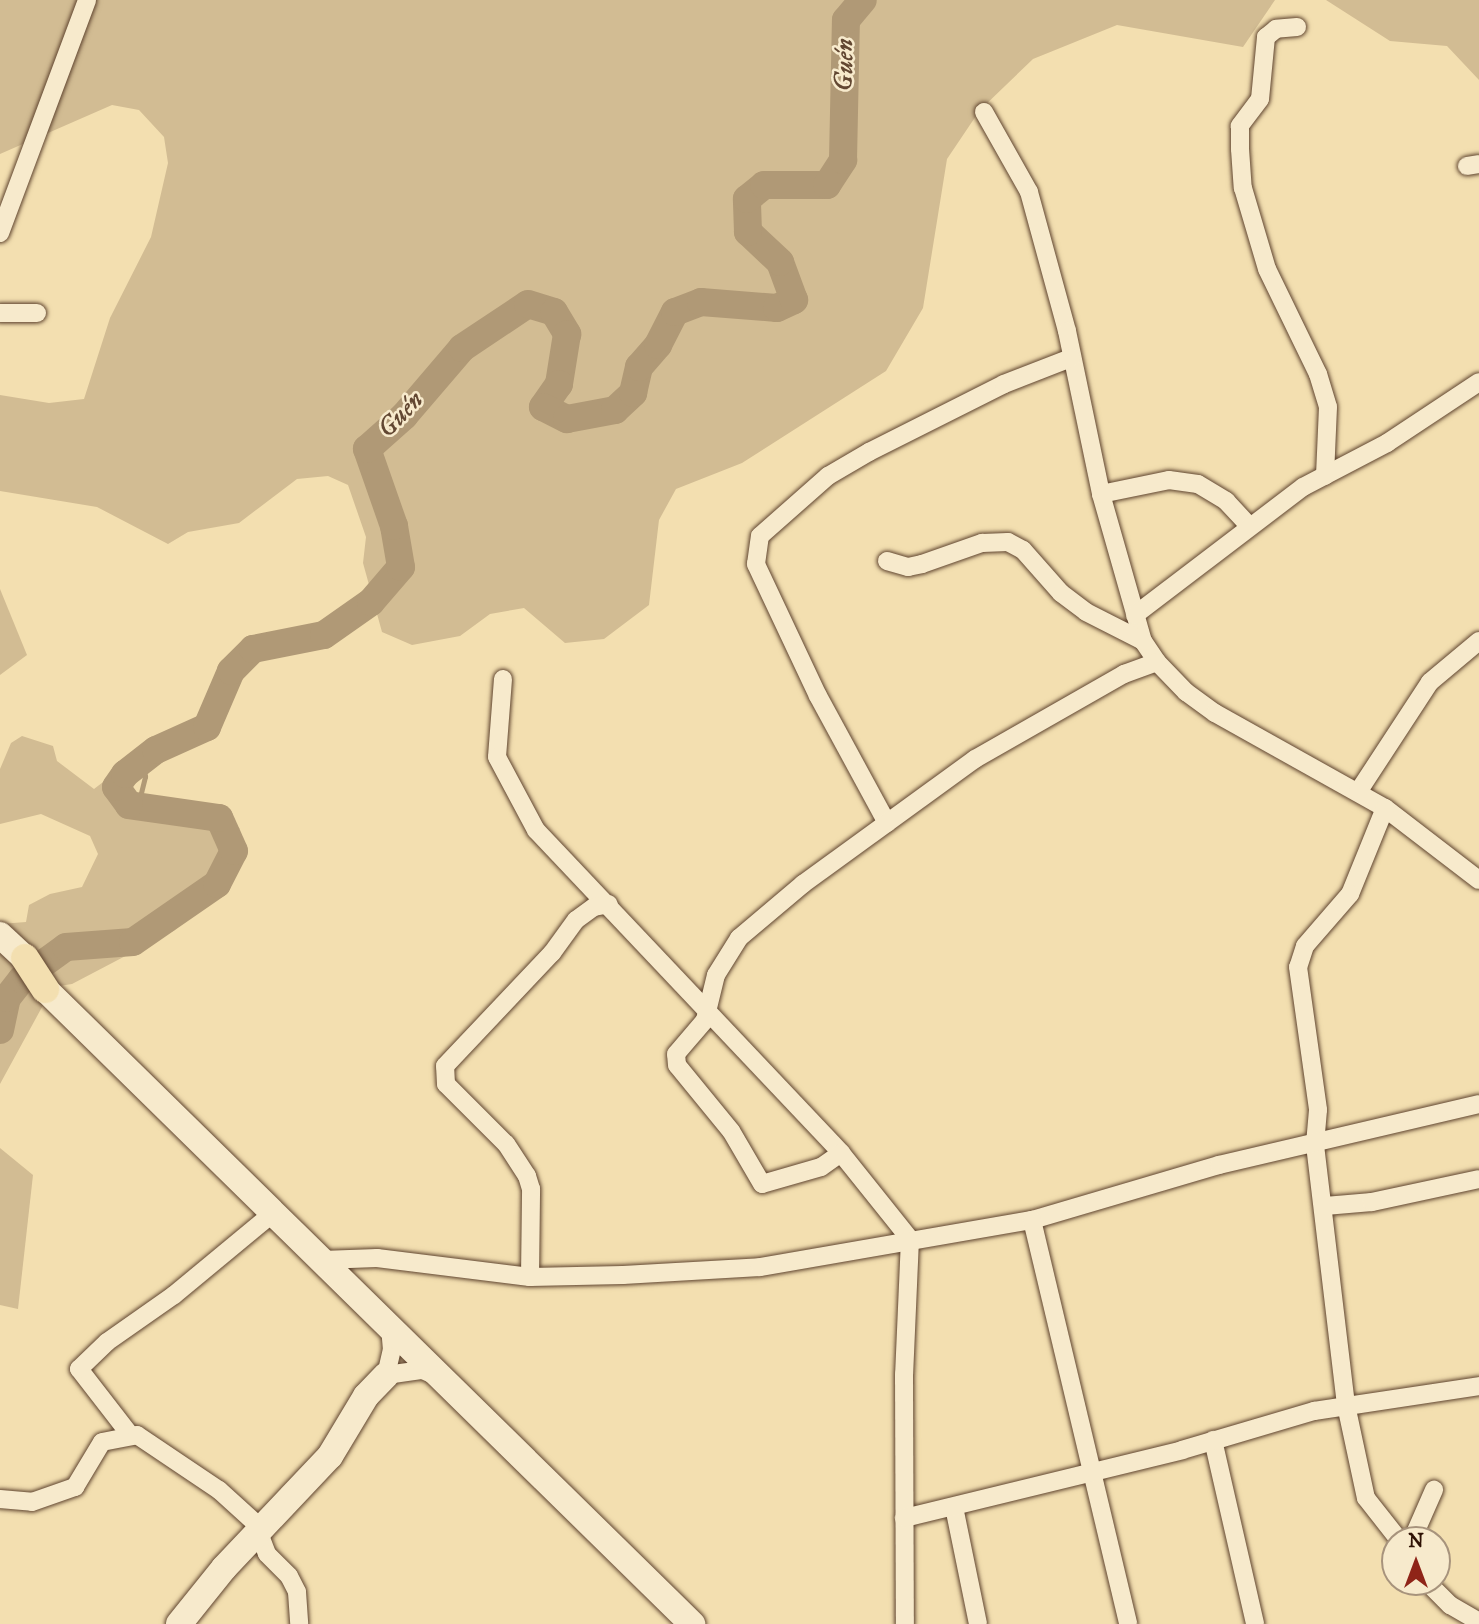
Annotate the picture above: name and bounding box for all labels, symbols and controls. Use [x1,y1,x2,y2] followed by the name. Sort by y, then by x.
[829,38,861,92] water label: Guén
[371,385,431,445] water label: Guén
[1381,1526,1451,1596] north arrow
[1408,1530,1424,1553] text: N

